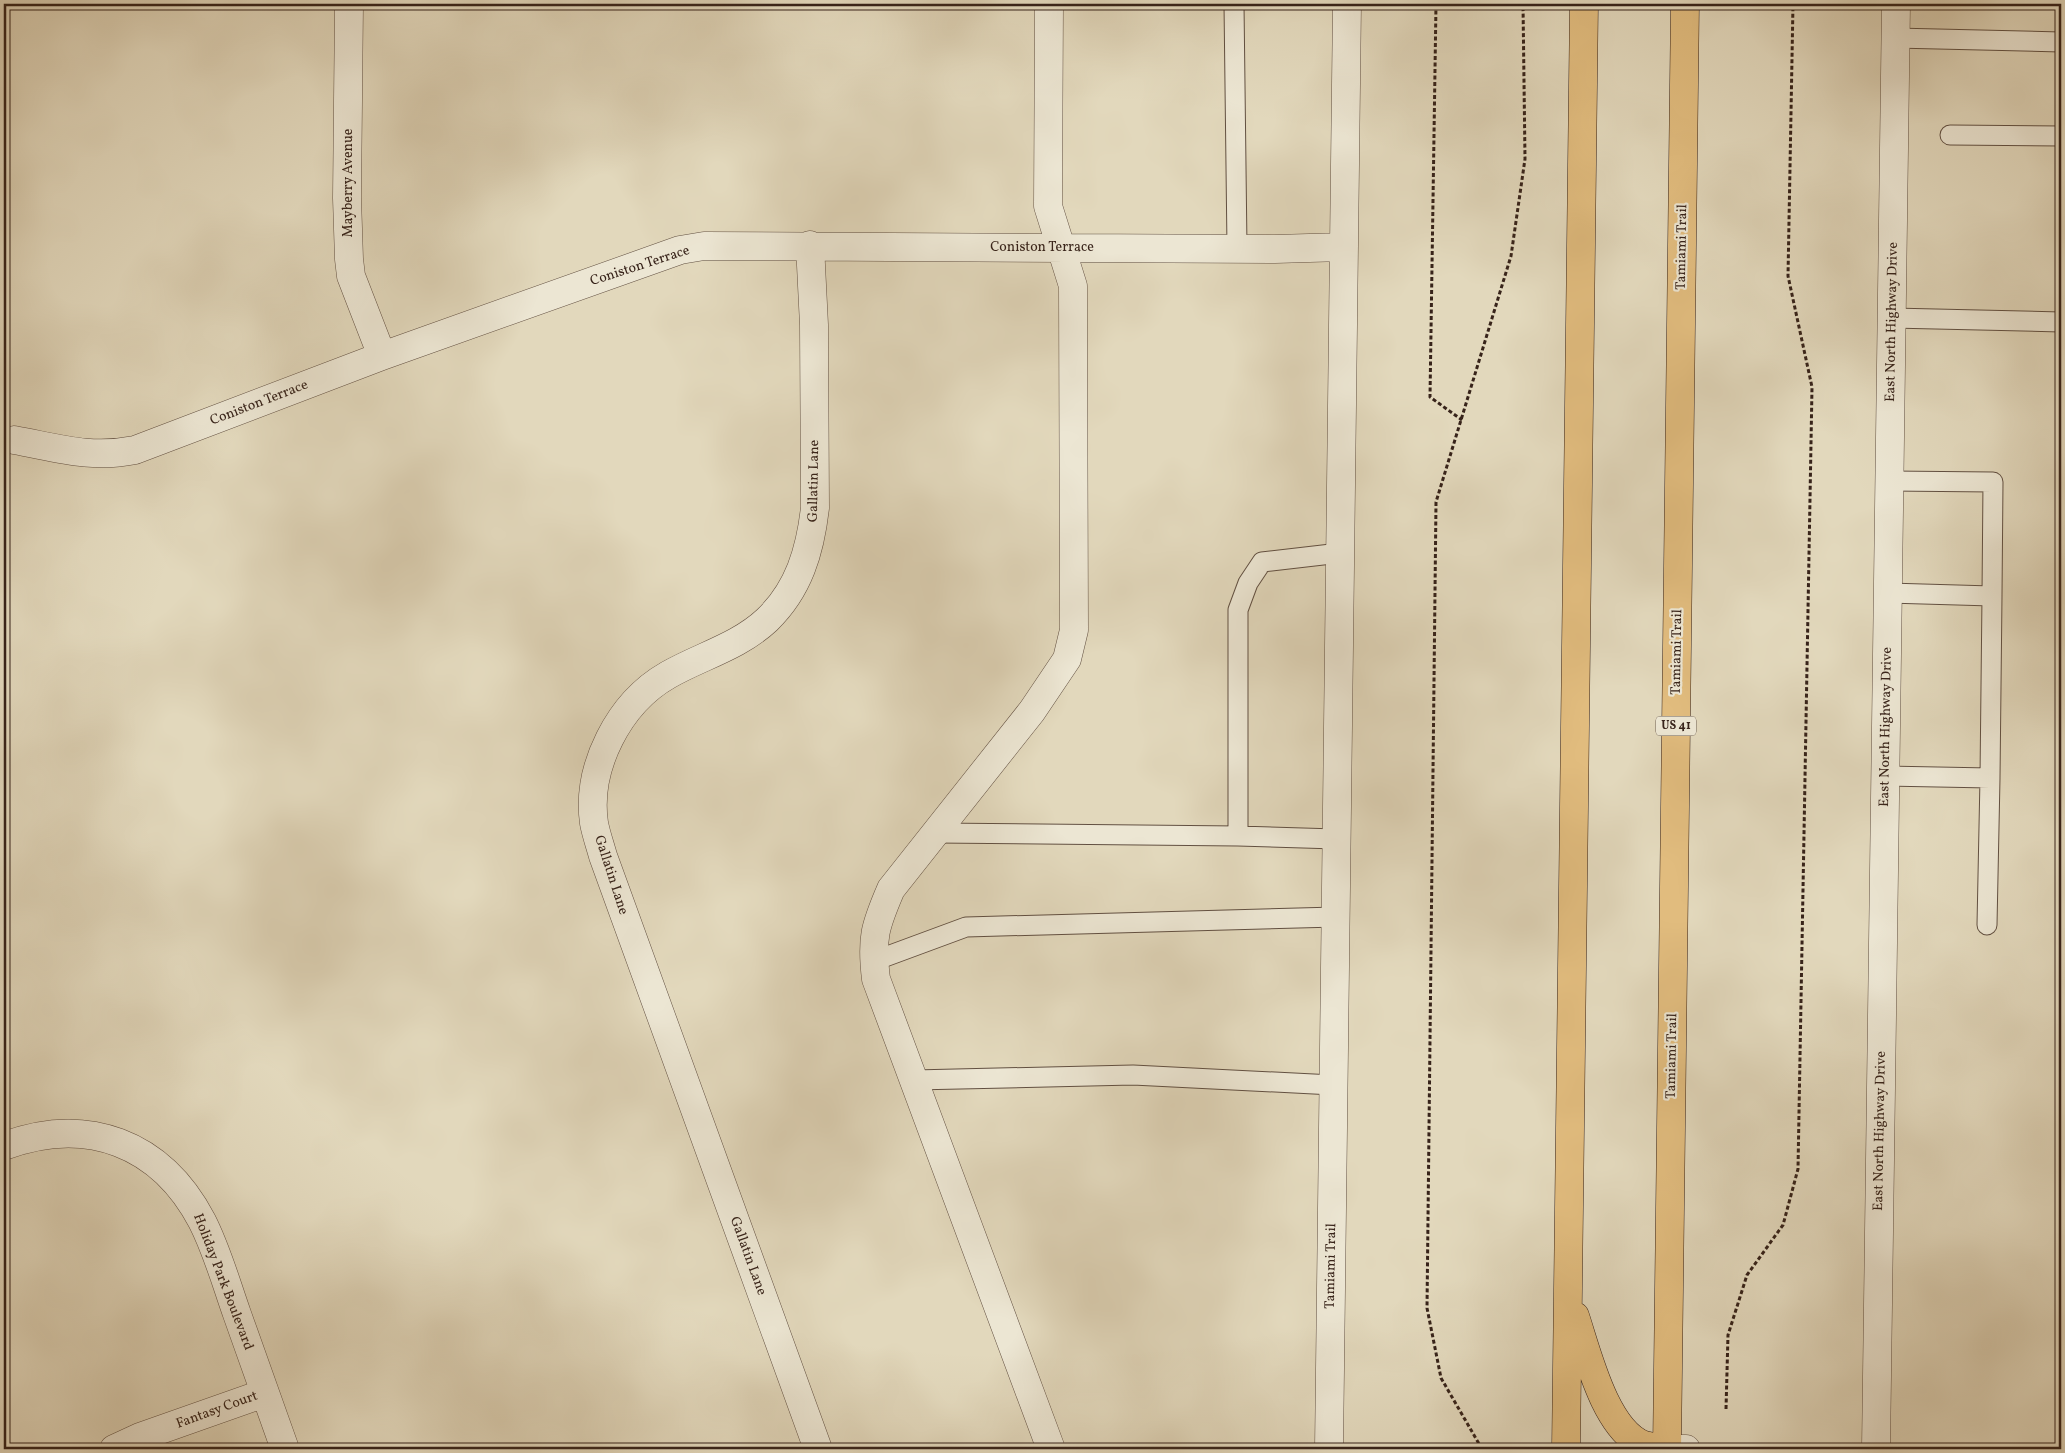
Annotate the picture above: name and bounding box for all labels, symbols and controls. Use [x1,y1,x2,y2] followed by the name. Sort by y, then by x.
[339,128,358,237] street label: Mayberry Avenue
[1672,204,1692,290] street label: Tamiami Trail
[990,238,1094,257] street label: Coniston Terrace
[588,241,693,291] street label: Coniston Terrace
[1881,241,1903,402] street label: East North Highway Drive
[207,375,311,430] street label: Coniston Terrace
[804,439,824,522] street label: Gallatin Lane
[1667,609,1687,695] street label: Tamiami Trail
[1875,646,1897,807] street label: East North Highway Drive
[1656,716,1696,736] road number: US 41
[589,833,633,917] street label: Gallatin Lane
[1662,1013,1682,1099] street label: Tamiami Trail
[1869,1050,1891,1211] street label: East North Highway Drive
[188,1211,258,1353] street label: Holiday Park Boulevard
[725,1214,771,1298] street label: Gallatin Lane
[1321,1223,1341,1309] street label: Tamiami Trail
[174,1386,260,1434] street label: Fantasy Court

